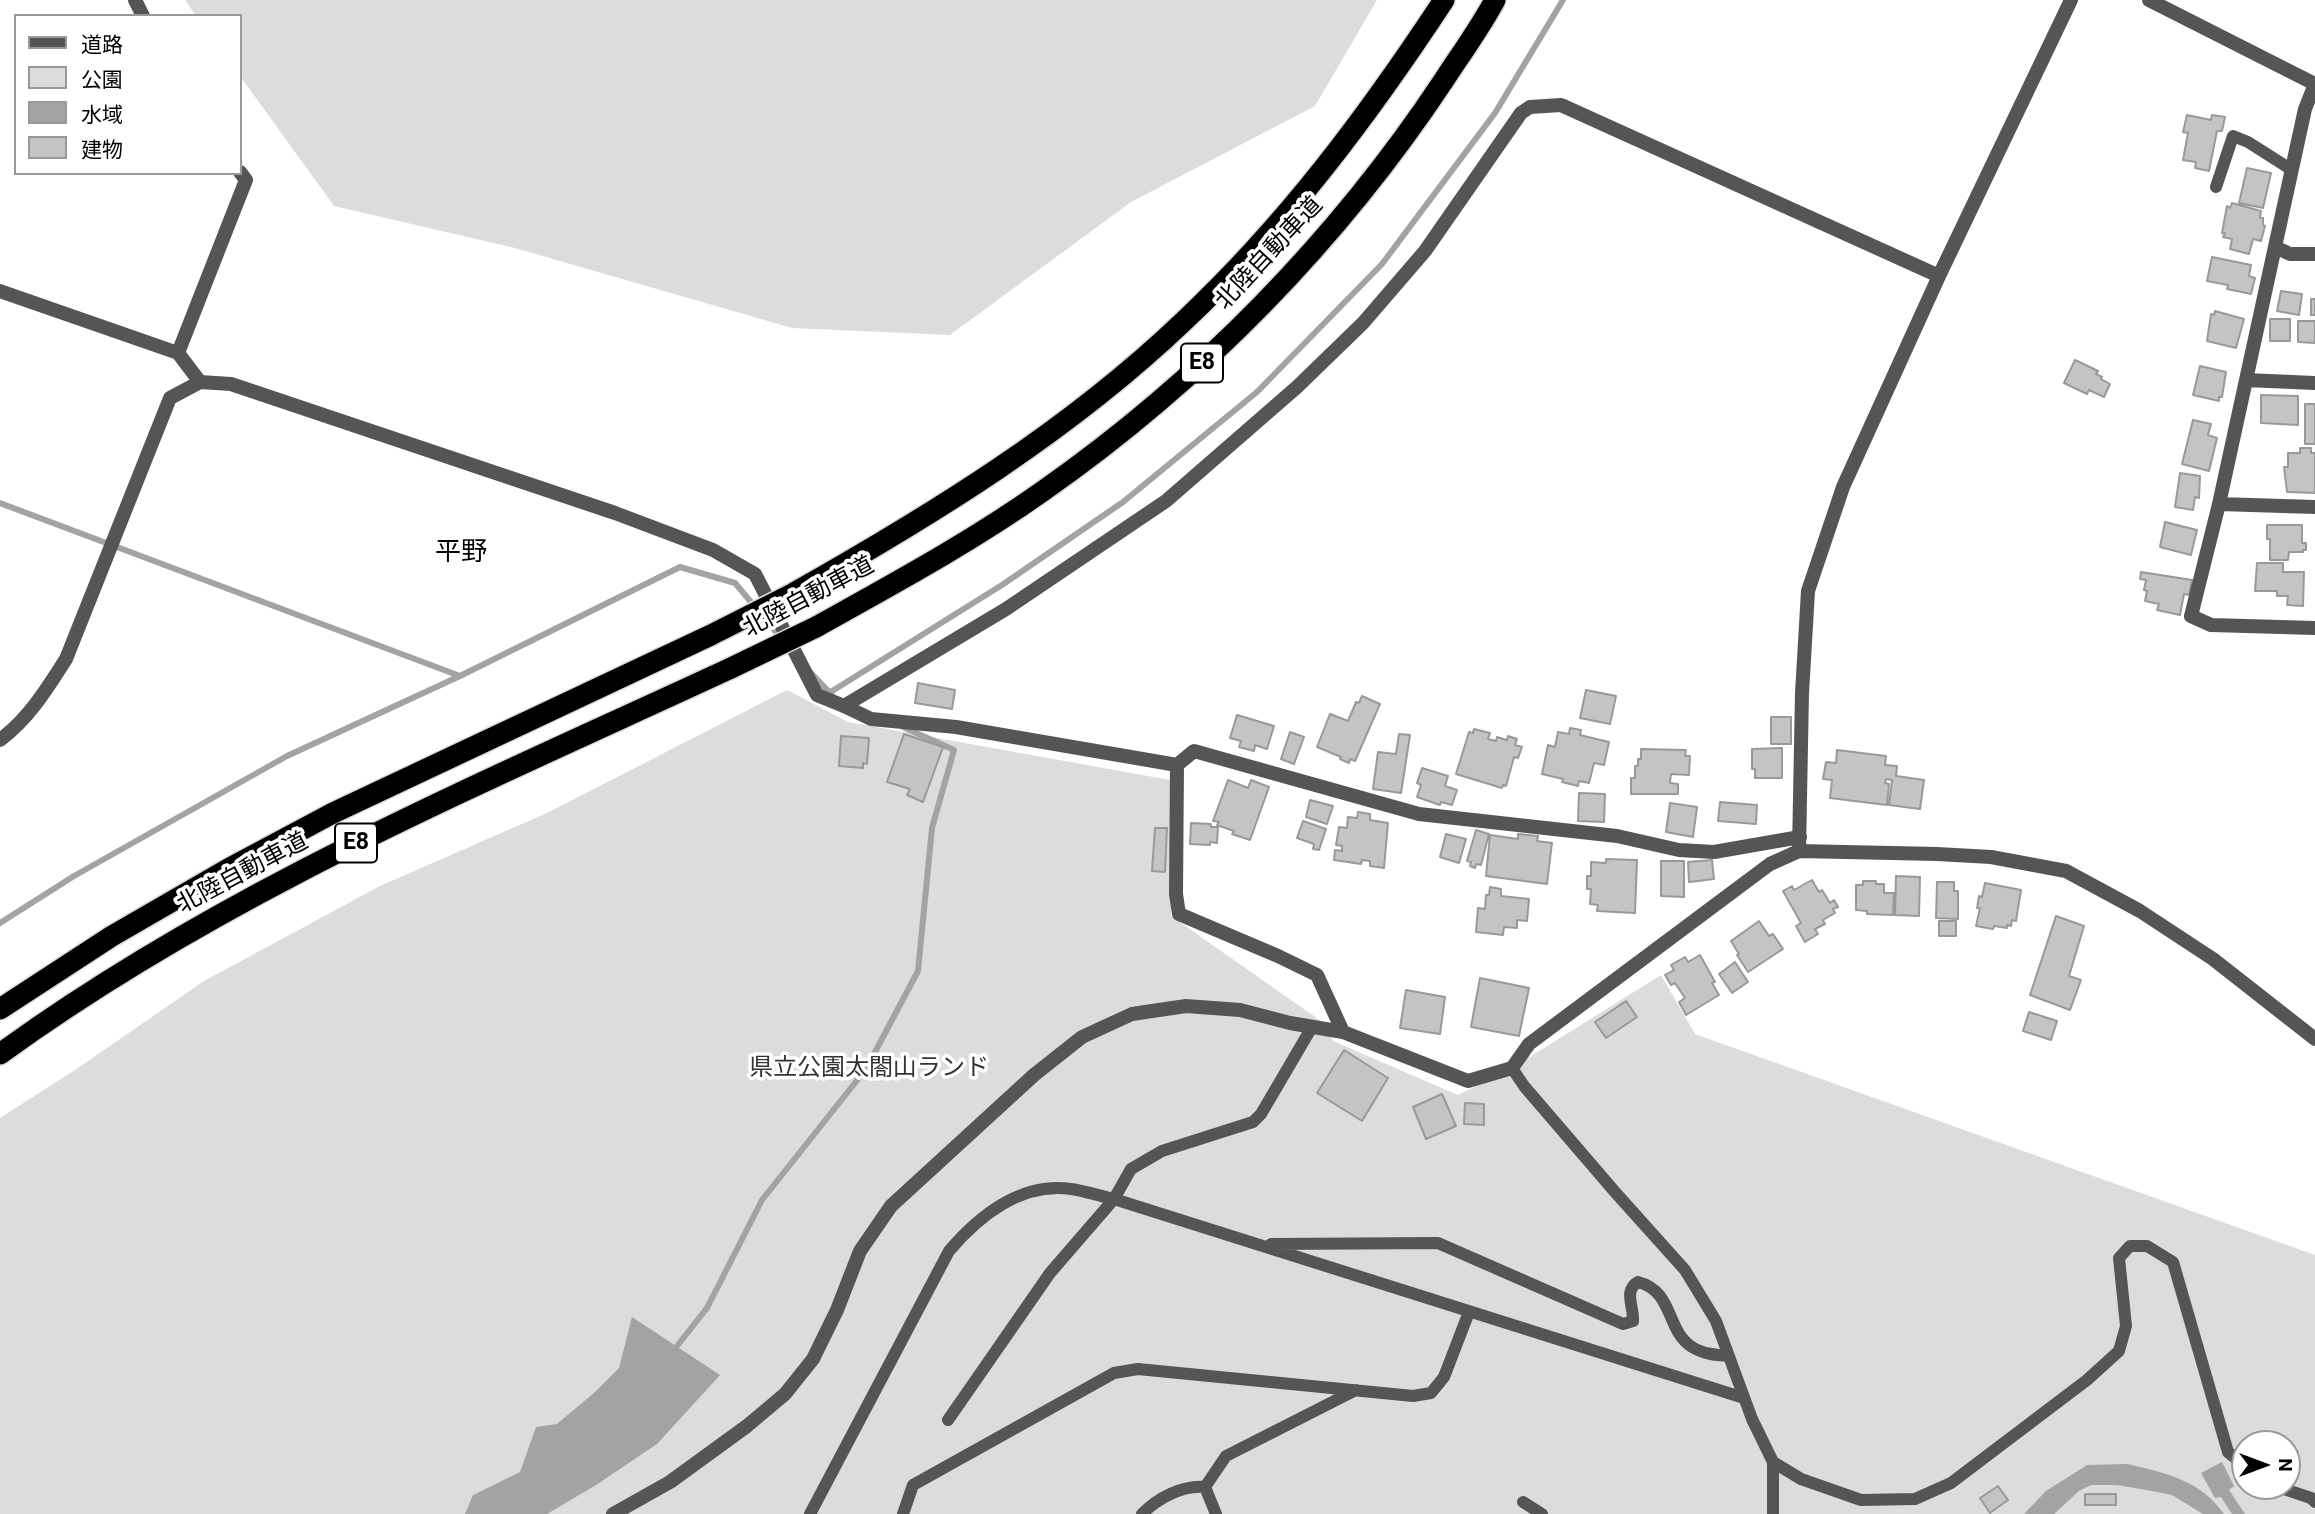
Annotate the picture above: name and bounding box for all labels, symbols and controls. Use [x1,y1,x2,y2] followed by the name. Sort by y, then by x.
[14,14,242,175] legend
[81,33,123,57] text: 道路
[81,68,123,92] text: 公園
[81,103,123,127] text: 水域
[81,138,123,162] text: 建物
[1210,192,1330,316] street label: 北陸自動車道
[1181,344,1223,382] road number: E8
[435,537,487,569] district label: 平野
[739,551,879,645] street label: 北陸自動車道
[335,824,377,862] road number: E8
[173,827,313,921] street label: 北陸自動車道
[749,1055,989,1083] park label: 県立公園太閤山ランド
[2231,1430,2301,1500] north arrow
[2274,1458,2297,1472] text: N

